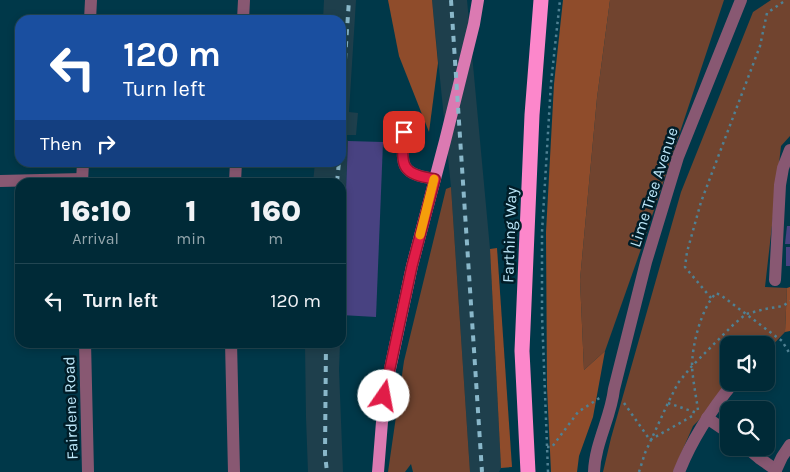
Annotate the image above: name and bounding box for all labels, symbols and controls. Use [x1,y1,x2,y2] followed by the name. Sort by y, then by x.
[123,34,221,75] text: 120 m
[40,35,105,100] icon: left
[123,76,206,102] text: Turn left
[383,111,425,153] pin
[390,118,418,146] icon: arrive
[625,125,682,249] street label: Lime Tree Avenue
[92,130,120,158] icon: right
[40,133,82,155] text: Then
[498,186,521,283] street label: Farthing Way
[60,193,132,229] text: 16:10
[185,193,197,229] text: 1
[250,193,301,229] text: 160
[72,229,119,248] text: Arrival
[176,229,206,248] text: min
[268,229,283,248] text: m
[40,287,68,315] icon: left
[83,290,158,312] text: Turn left
[270,290,321,312] text: 120 m
[720,336,775,456] map controls
[720,336,775,391] button: sound
[59,356,82,460] street label: Fairdene Road
[357,369,409,421] position arrow
[720,401,775,456] button: search

